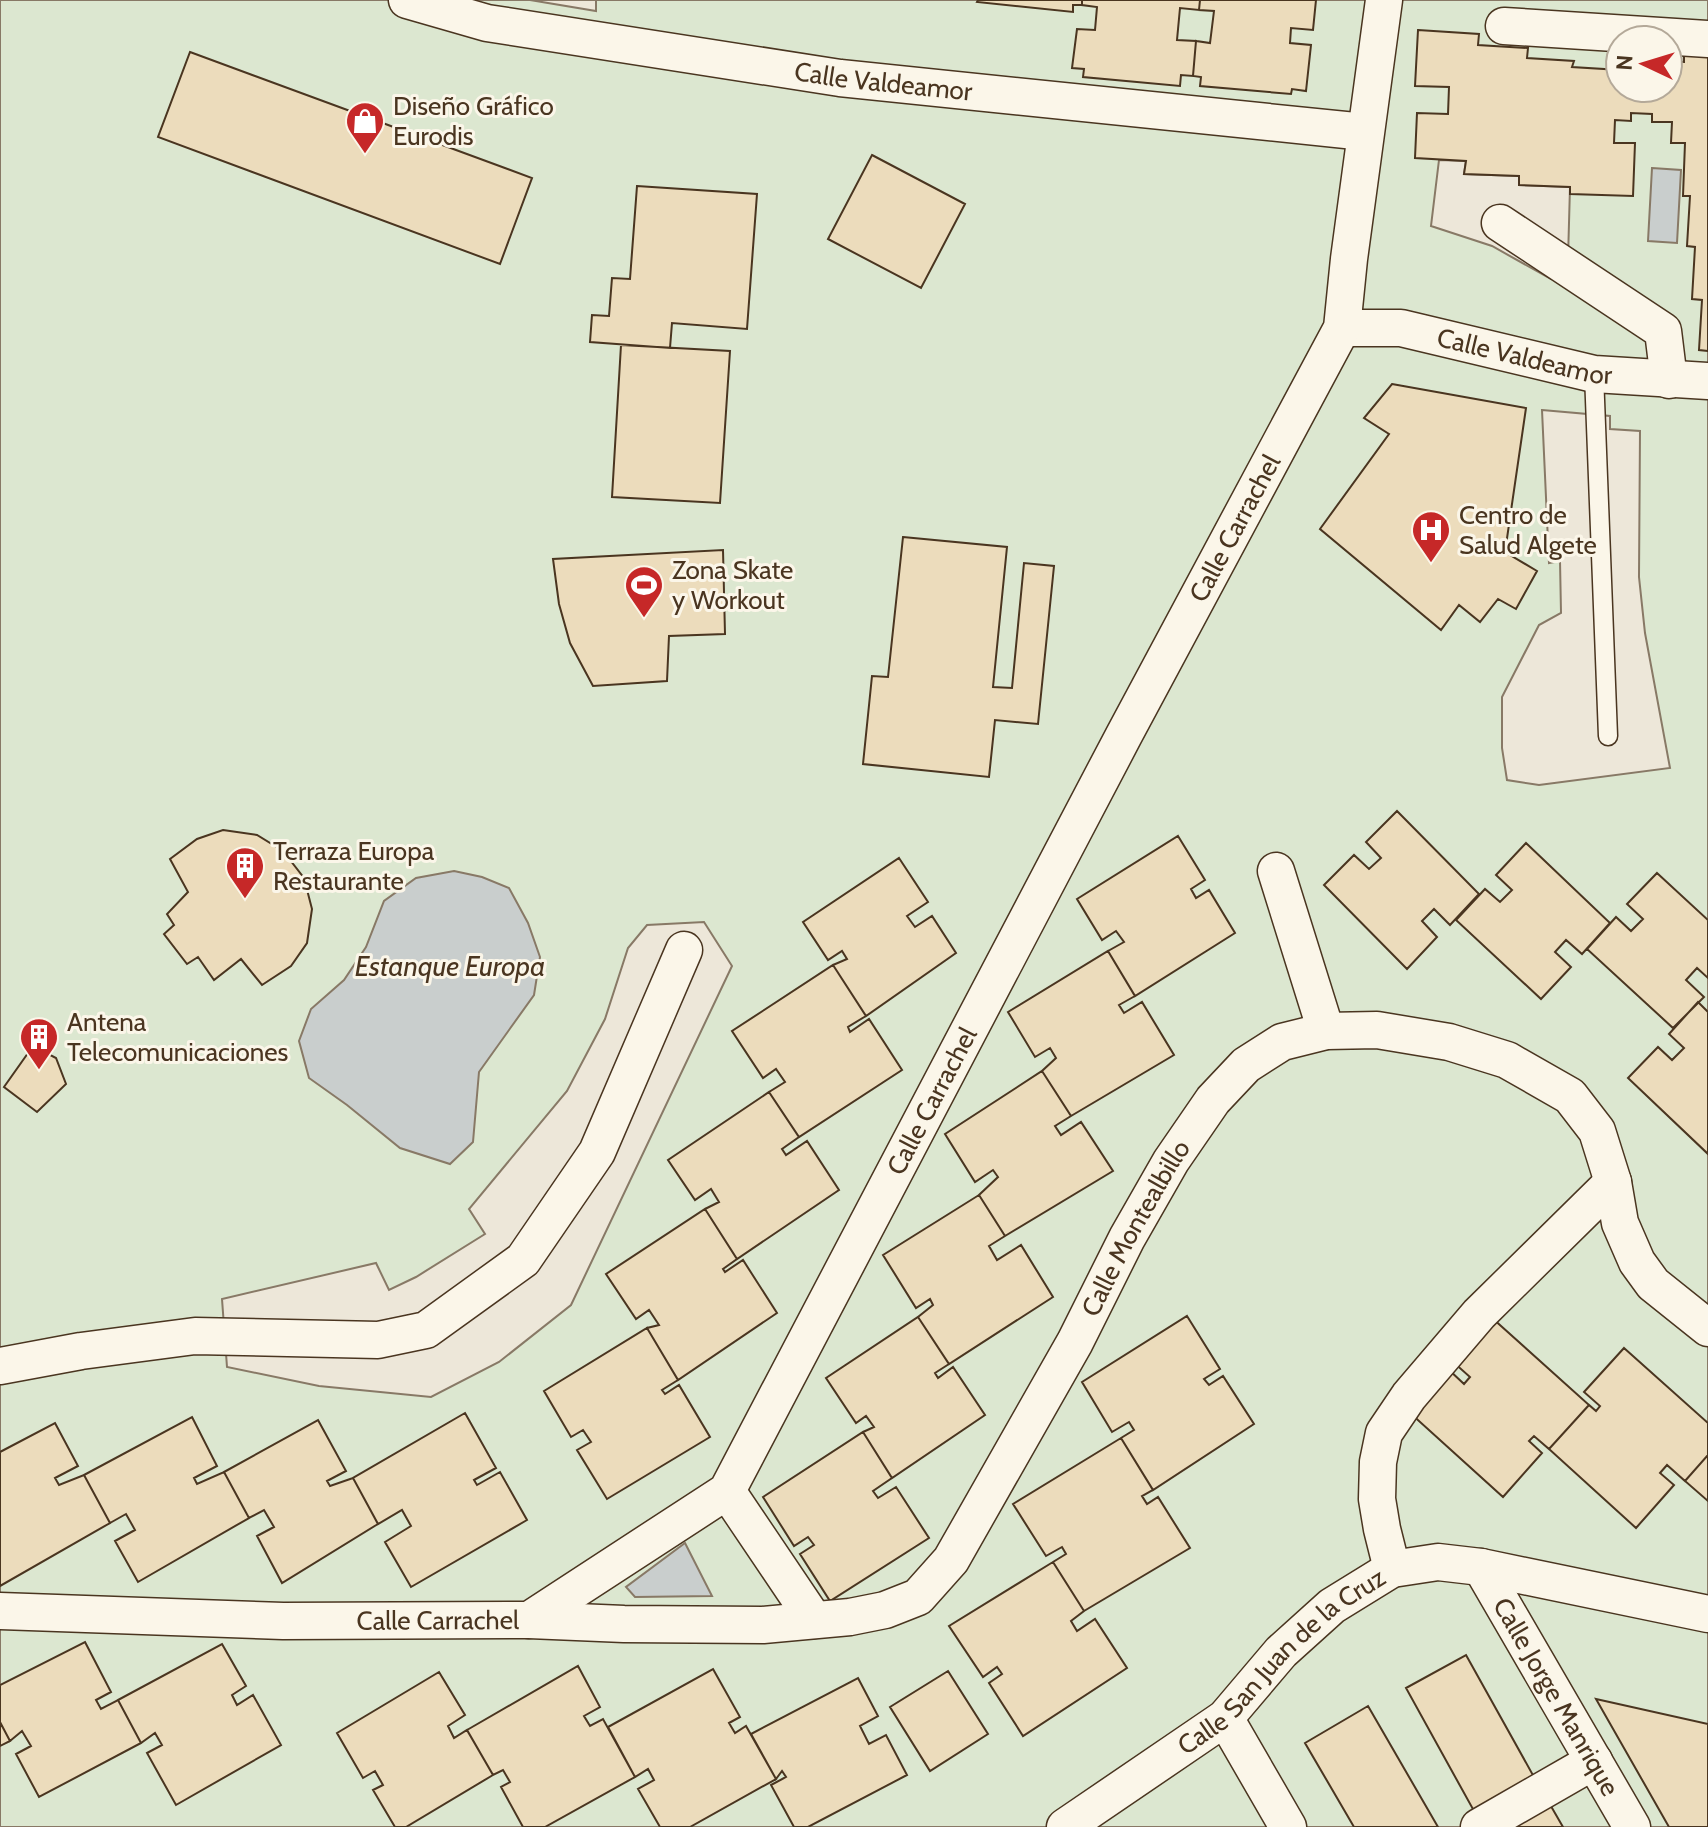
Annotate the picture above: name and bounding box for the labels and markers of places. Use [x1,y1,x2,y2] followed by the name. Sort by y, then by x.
[393,90,554,152] place label: Diseño Gráfico Eurodis
[344,100,386,155] shop icon: Diseño Gráfico Eurodis
[1459,499,1597,561] place label: Centro de Salud Algete
[1410,509,1452,564] hospital icon: Centro de Salud Algete
[672,554,793,616] place label: Zona Skate y Workout
[623,564,665,619] sports icon: Zona Skate y Workout
[273,835,435,897] place label: Terraza Europa Restaurante
[224,845,266,900] building icon: Terraza Europa Restaurante
[67,1006,289,1068] place label: Antena Telecomunicaciones
[18,1016,60,1071] building icon: Antena Telecomunicaciones

